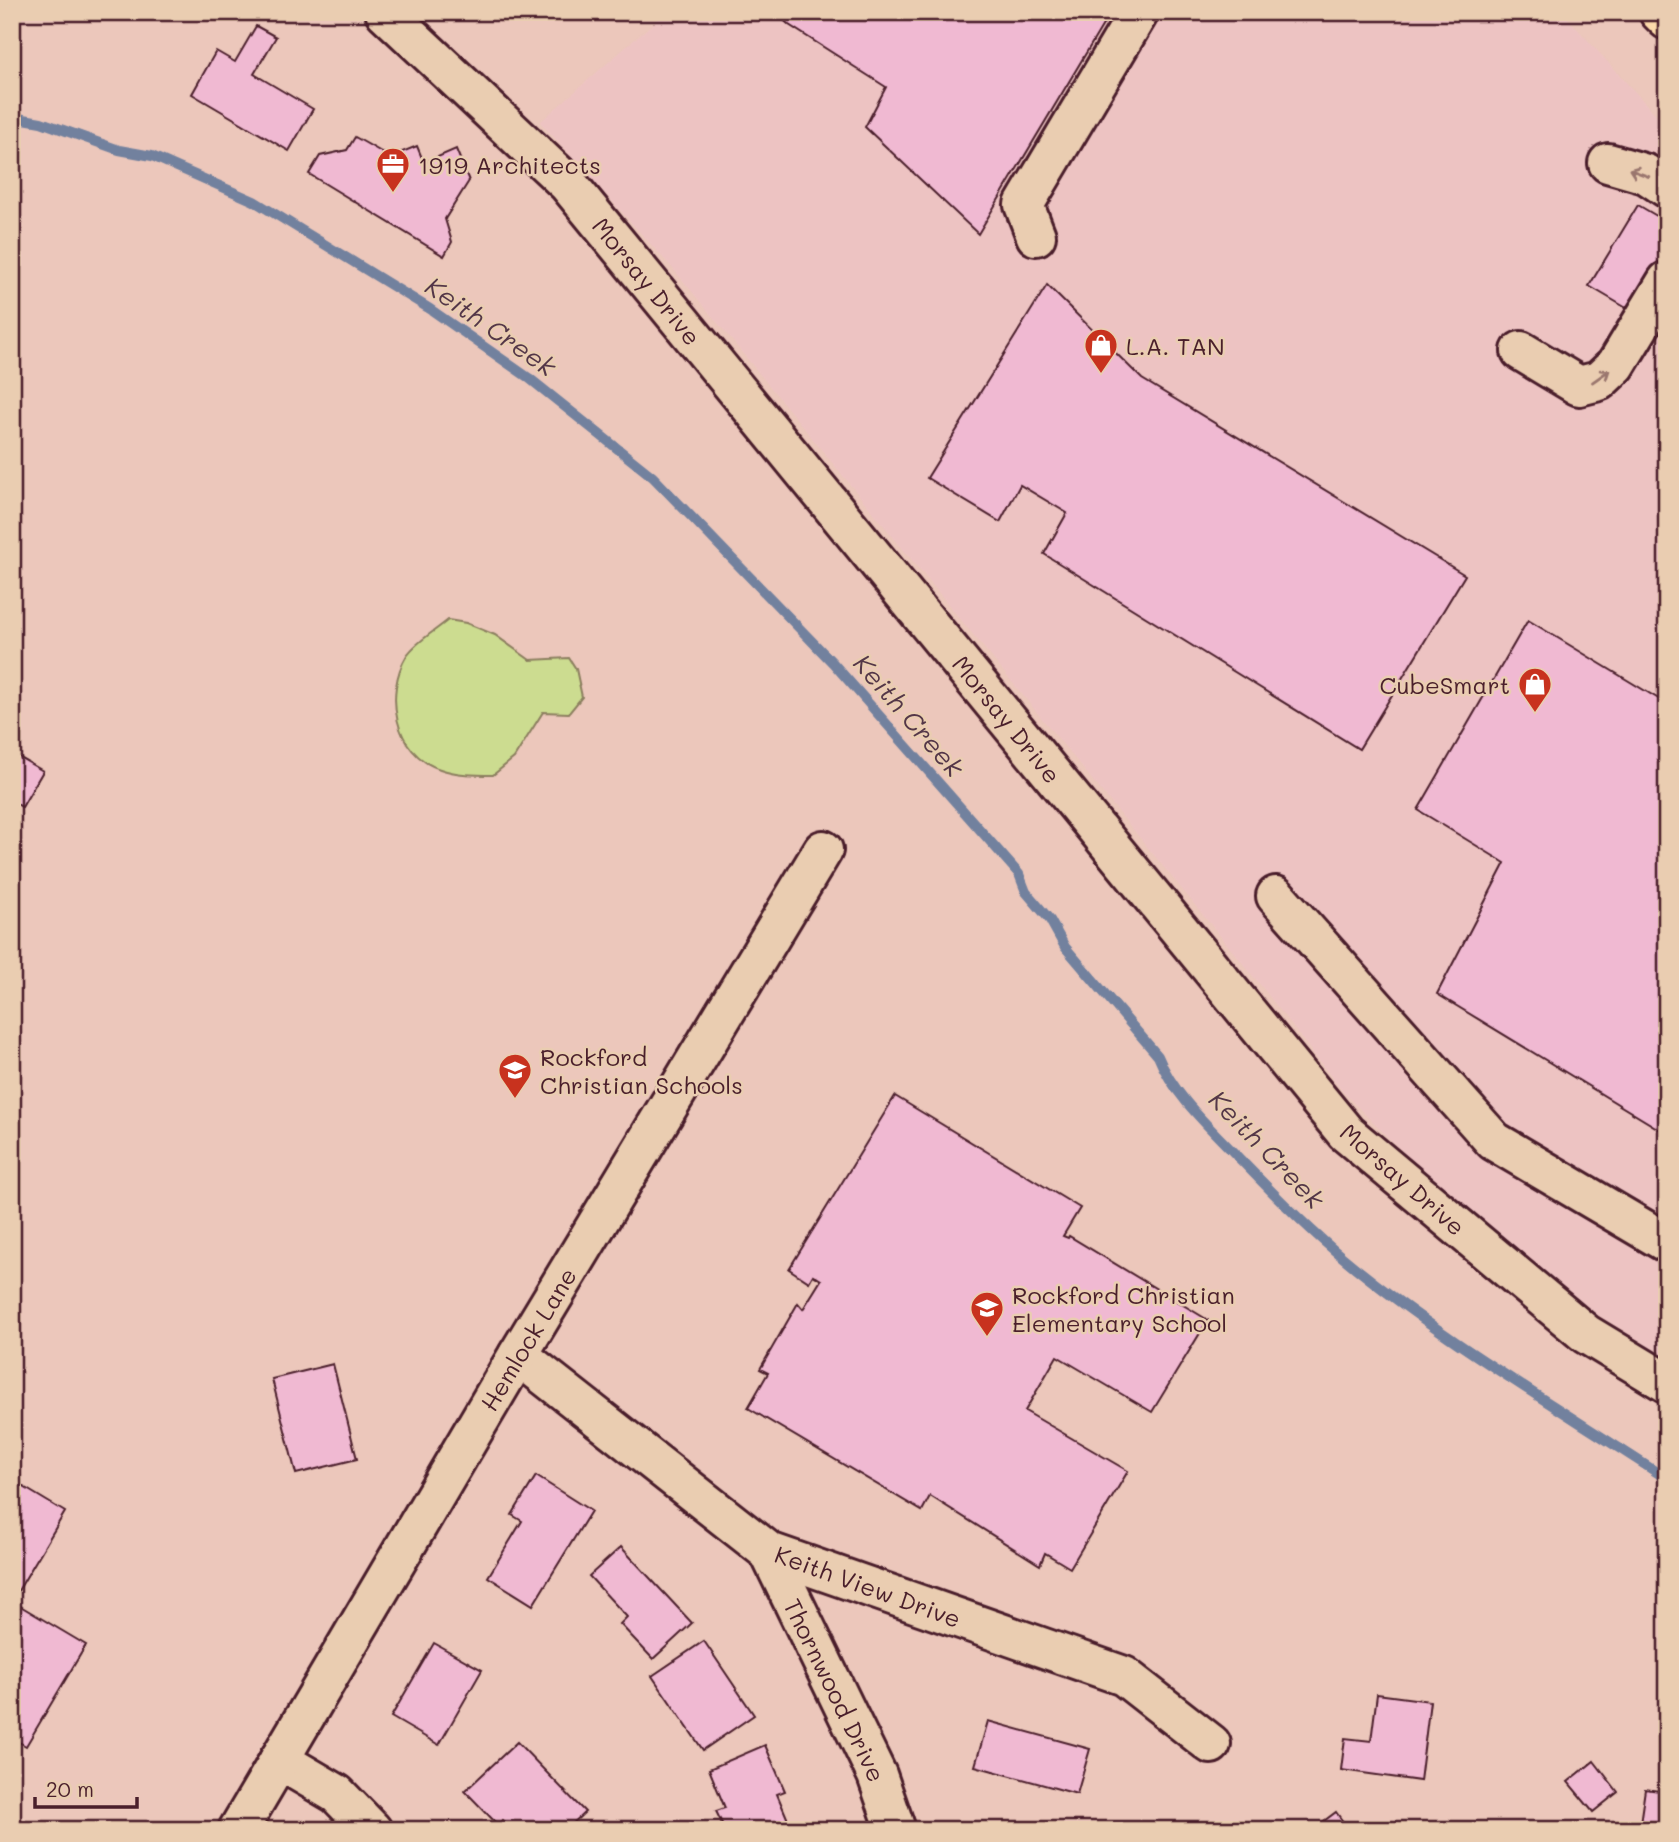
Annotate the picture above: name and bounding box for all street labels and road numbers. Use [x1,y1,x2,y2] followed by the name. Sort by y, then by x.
[586,211,708,351] street label: Morsay Drive
[946,649,1068,789] street label: Morsay Drive
[1334,1116,1472,1242] street label: Morsay Drive
[473,1262,583,1416] street label: Hemlock Lane
[771,1538,965,1634] street label: Keith View Drive
[777,1593,893,1787] street label: Thornwood Drive

